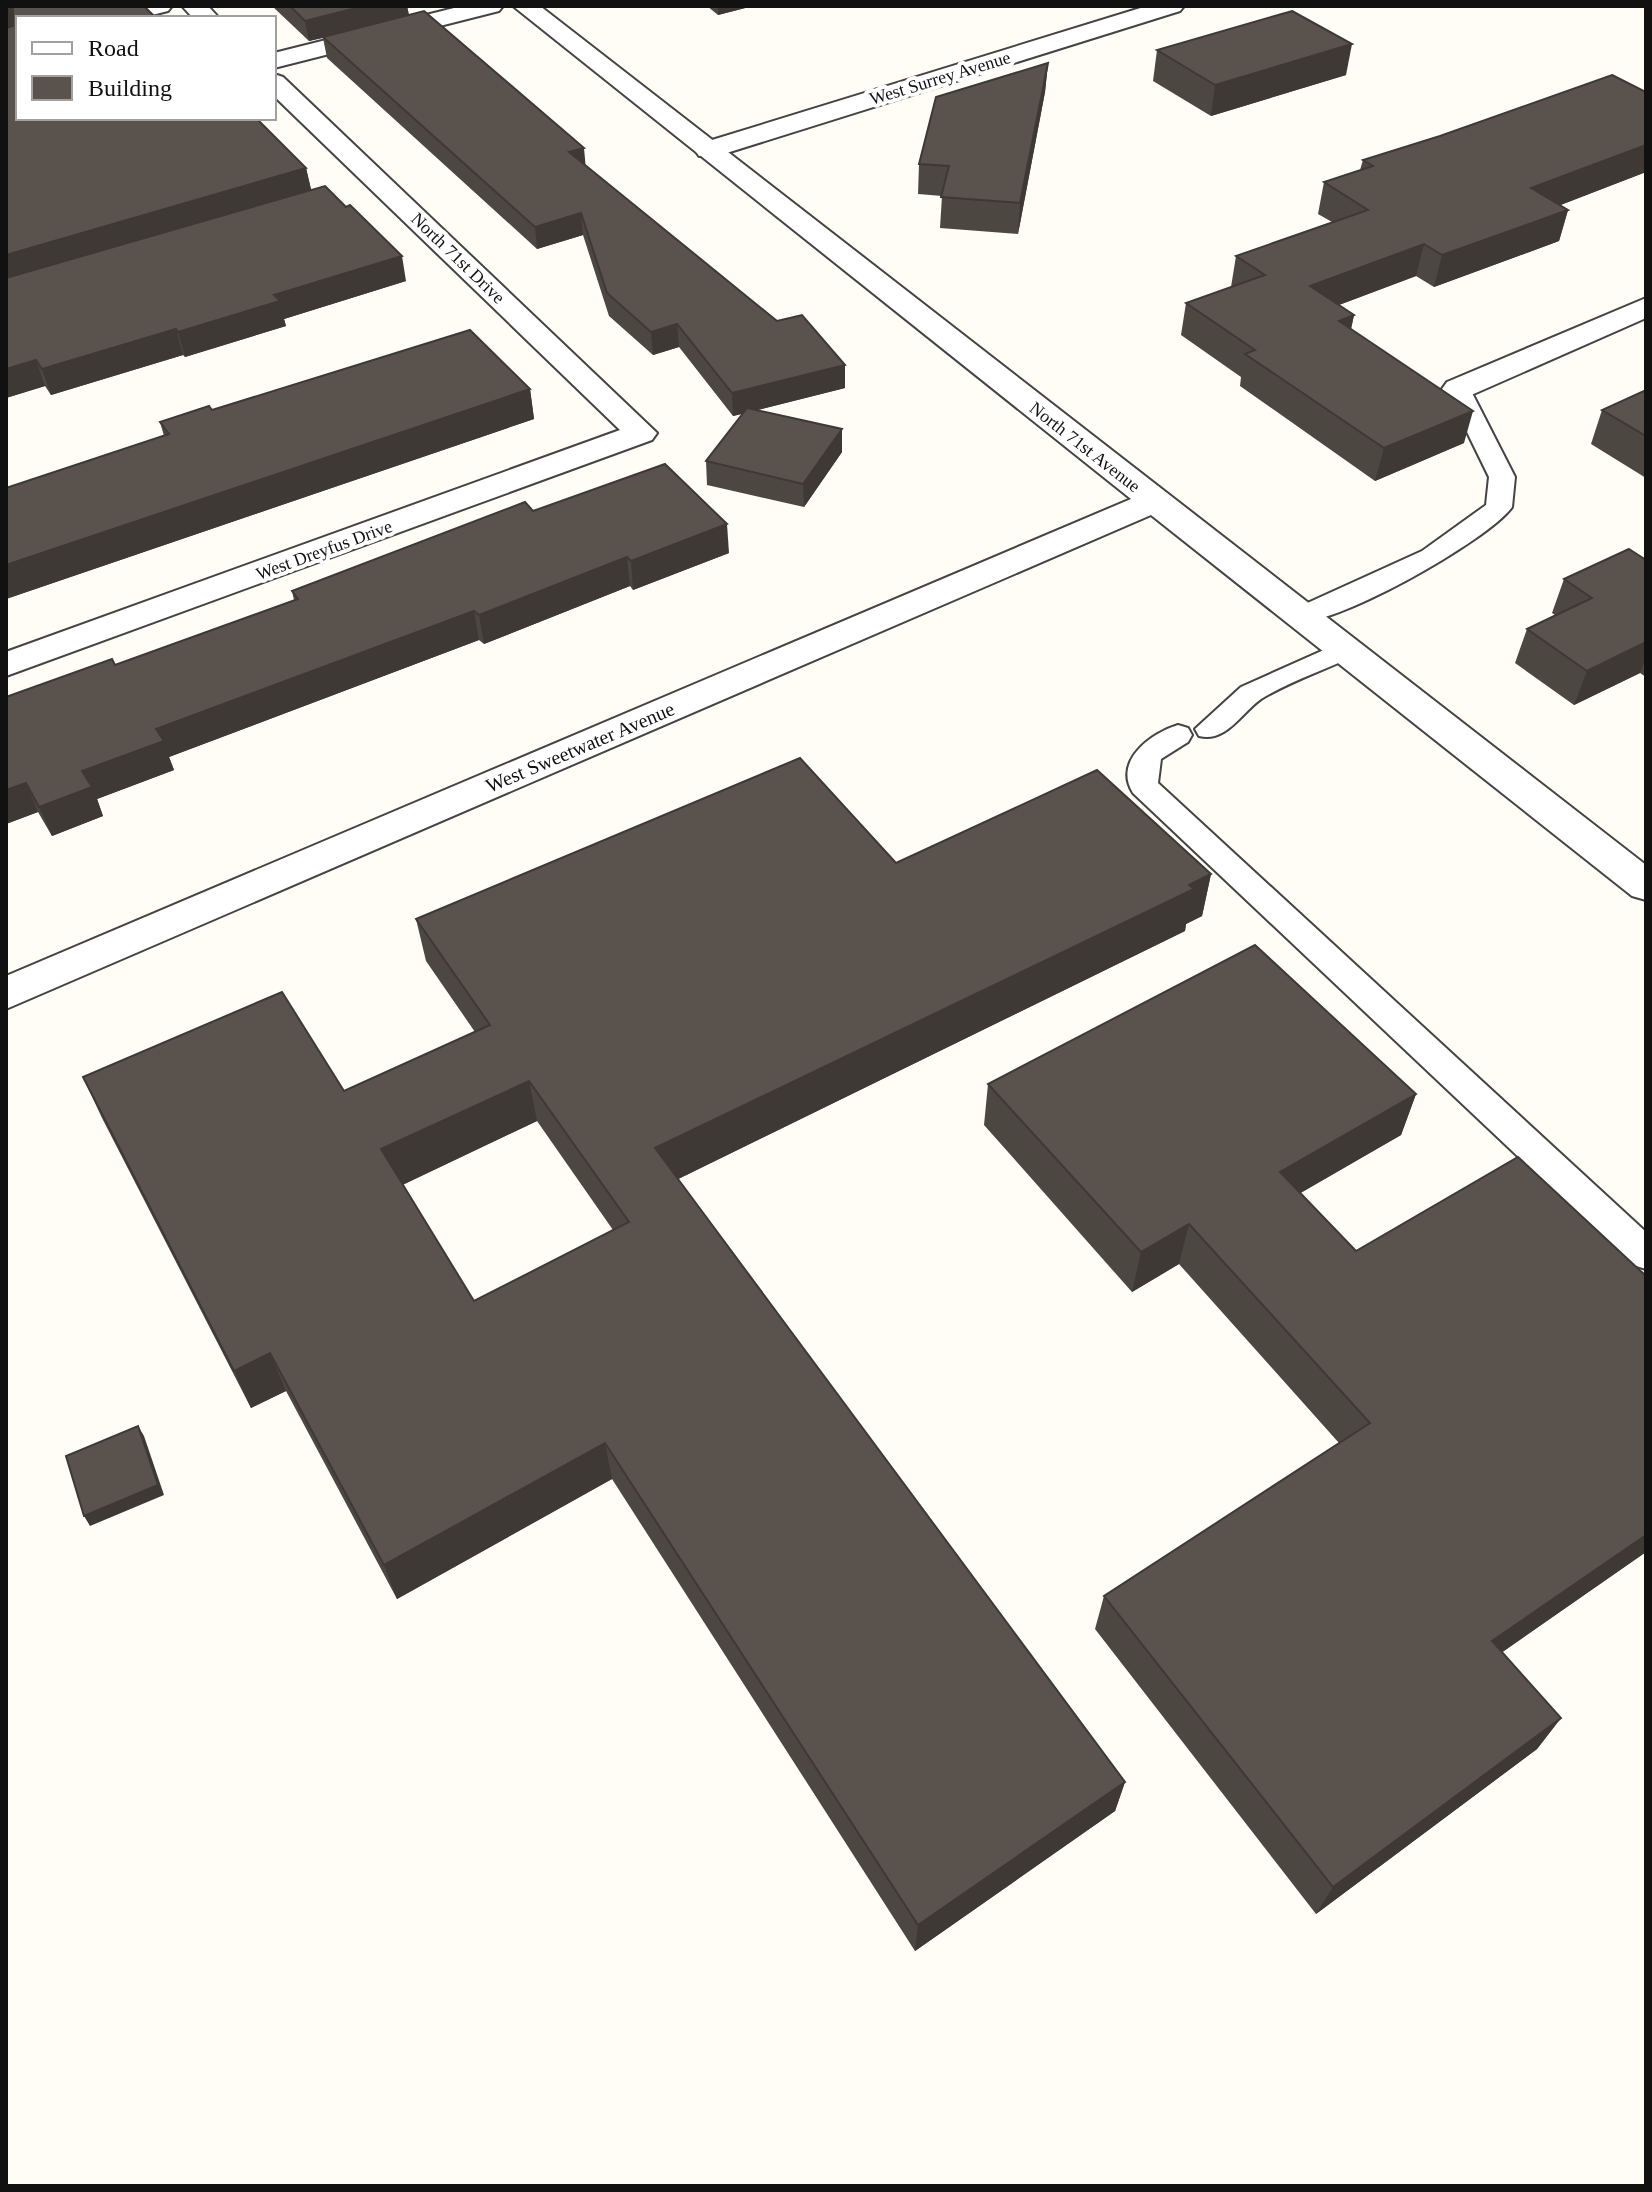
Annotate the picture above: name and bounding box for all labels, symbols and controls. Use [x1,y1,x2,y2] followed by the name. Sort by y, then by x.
[16,16,276,120] legend
[88,35,139,61] text: Road
[867,47,1013,109] street label: West Surrey Avenue
[88,75,172,101] text: Building
[407,208,509,308] street label: North 71st Drive
[1026,398,1144,496] street label: North 71st Avenue
[253,516,395,584] street label: West Dreyfus Drive
[483,697,678,797] street label: West Sweetwater Avenue

